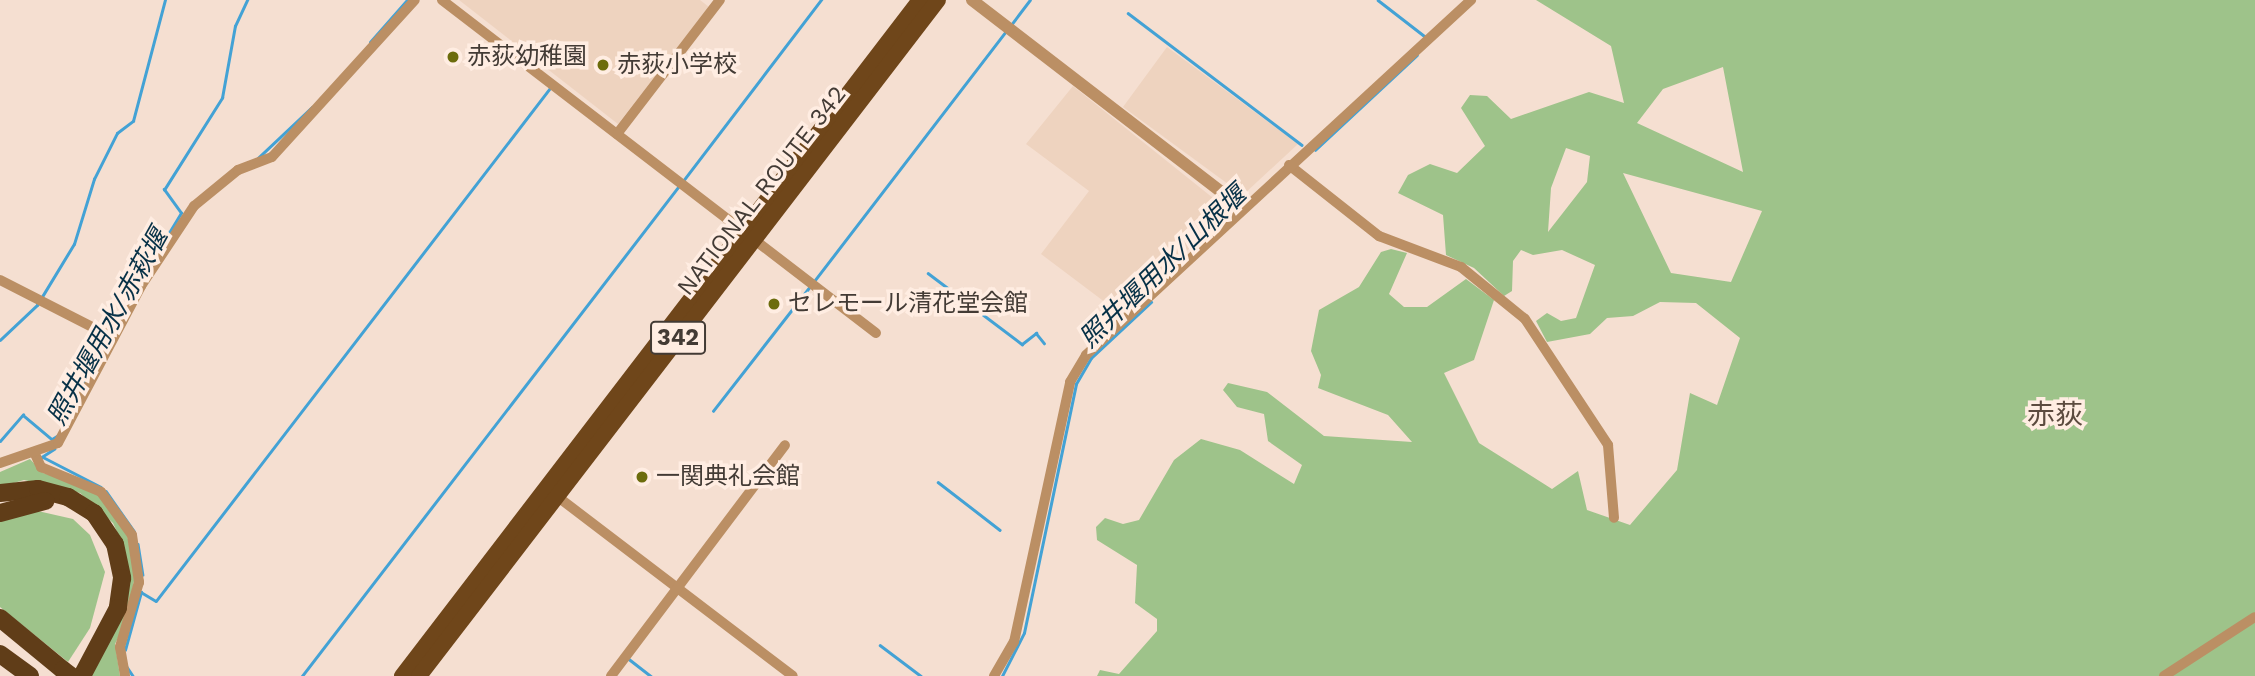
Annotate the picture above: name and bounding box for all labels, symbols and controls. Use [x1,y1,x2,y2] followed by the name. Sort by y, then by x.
[467,43,587,71] place label: 赤荻幼稚園
[445,49,461,65] marker: 赤荻幼稚園
[617,51,737,79] place label: 赤荻小学校
[595,57,611,73] marker: 赤荻小学校
[671,80,853,302] street label: NATIONAL ROUTE 342
[1073,180,1253,354] water label: 照井堰用水/山根堰
[41,224,175,430] water label: 照井堰用水/赤萩堰
[788,290,1028,318] place label: セレモール清花堂会館
[766,296,782,312] marker: セレモール清花堂会館
[650,318,706,358] road number: 342
[2027,398,2083,432] district label: 赤荻
[656,463,800,491] place label: 一関典礼会館
[634,469,650,485] marker: 一関典礼会館

